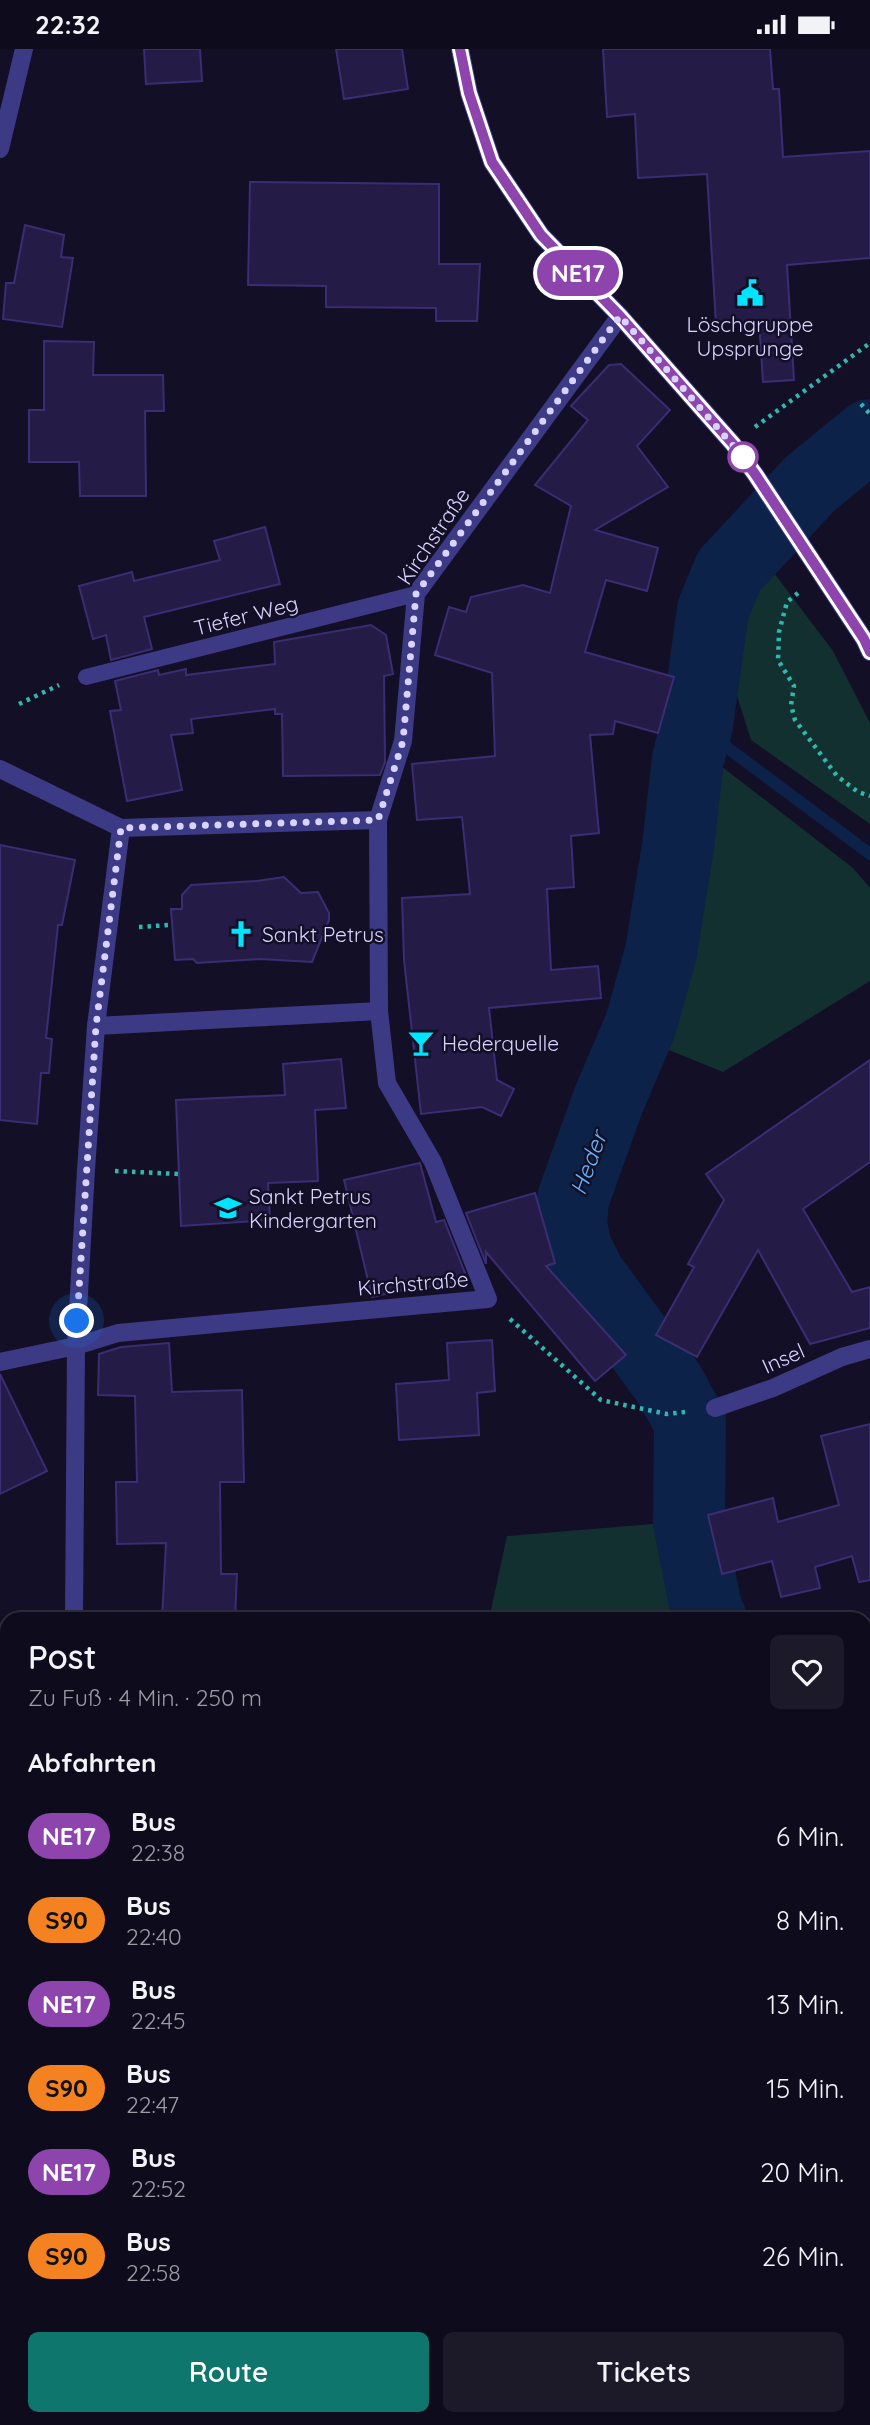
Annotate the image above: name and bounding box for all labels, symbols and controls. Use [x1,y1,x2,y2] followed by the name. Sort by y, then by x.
[35,8,100,41] text: 22:32
[529,250,627,296] line badge: NE17
[551,258,605,288] text: NE17
[735,278,765,308] public building icon: Löschgruppe Upsprunge
[687,311,813,361] place label: Löschgruppe Upsprunge
[728,442,758,472] unlabelled marker
[391,483,475,589] street label: Kirchstraße
[191,590,301,640] street label: Tiefer Weg
[226,919,256,949] church icon: Sankt Petrus
[262,921,384,947] place label: Sankt Petrus
[406,1028,436,1058] bar icon: Hederquelle
[442,1030,559,1056] place label: Hederquelle
[563,1124,614,1199] water label: Heder
[249,1183,377,1233] place label: Sankt Petrus Kindergarten
[213,1193,243,1223] school or university icon: Sankt Petrus Kindergarten
[356,1265,470,1301] street label: Kirchstraße
[59,1303,94,1338] your location
[758,1337,808,1379] street label: Insel
[770,1635,844,1709] button: heart
[28,1636,96,1677] text: Post
[28,1683,262,1712] text: Zu Fuß · 4 Min. · 250 m
[28,1746,157,1779] text: Abfahrten
[131,1805,176,1838] text: Bus
[776,1820,844,1853] text: 6 Min.
[42,1821,96,1851] text: NE17
[131,1838,185,1867] text: 22:38
[126,1889,171,1922] text: Bus
[776,1904,844,1937] text: 8 Min.
[45,1905,88,1935] text: S90
[126,1922,182,1951] text: 22:40
[131,1973,176,2006] text: Bus
[767,1988,844,2021] text: 13 Min.
[42,1989,96,2019] text: NE17
[131,2006,186,2035] text: 22:45
[126,2057,171,2090] text: Bus
[766,2072,844,2105] text: 15 Min.
[45,2073,88,2103] text: S90
[126,2090,179,2119] text: 22:47
[131,2141,176,2174] text: Bus
[760,2156,844,2189] text: 20 Min.
[42,2157,96,2187] text: NE17
[131,2174,186,2203] text: 22:52
[126,2225,171,2258] text: Bus
[762,2240,844,2273] text: 26 Min.
[45,2241,88,2271] text: S90
[126,2258,181,2287] text: 22:58
[28,2332,429,2412] button: Route
[443,2332,844,2412] button: Tickets

